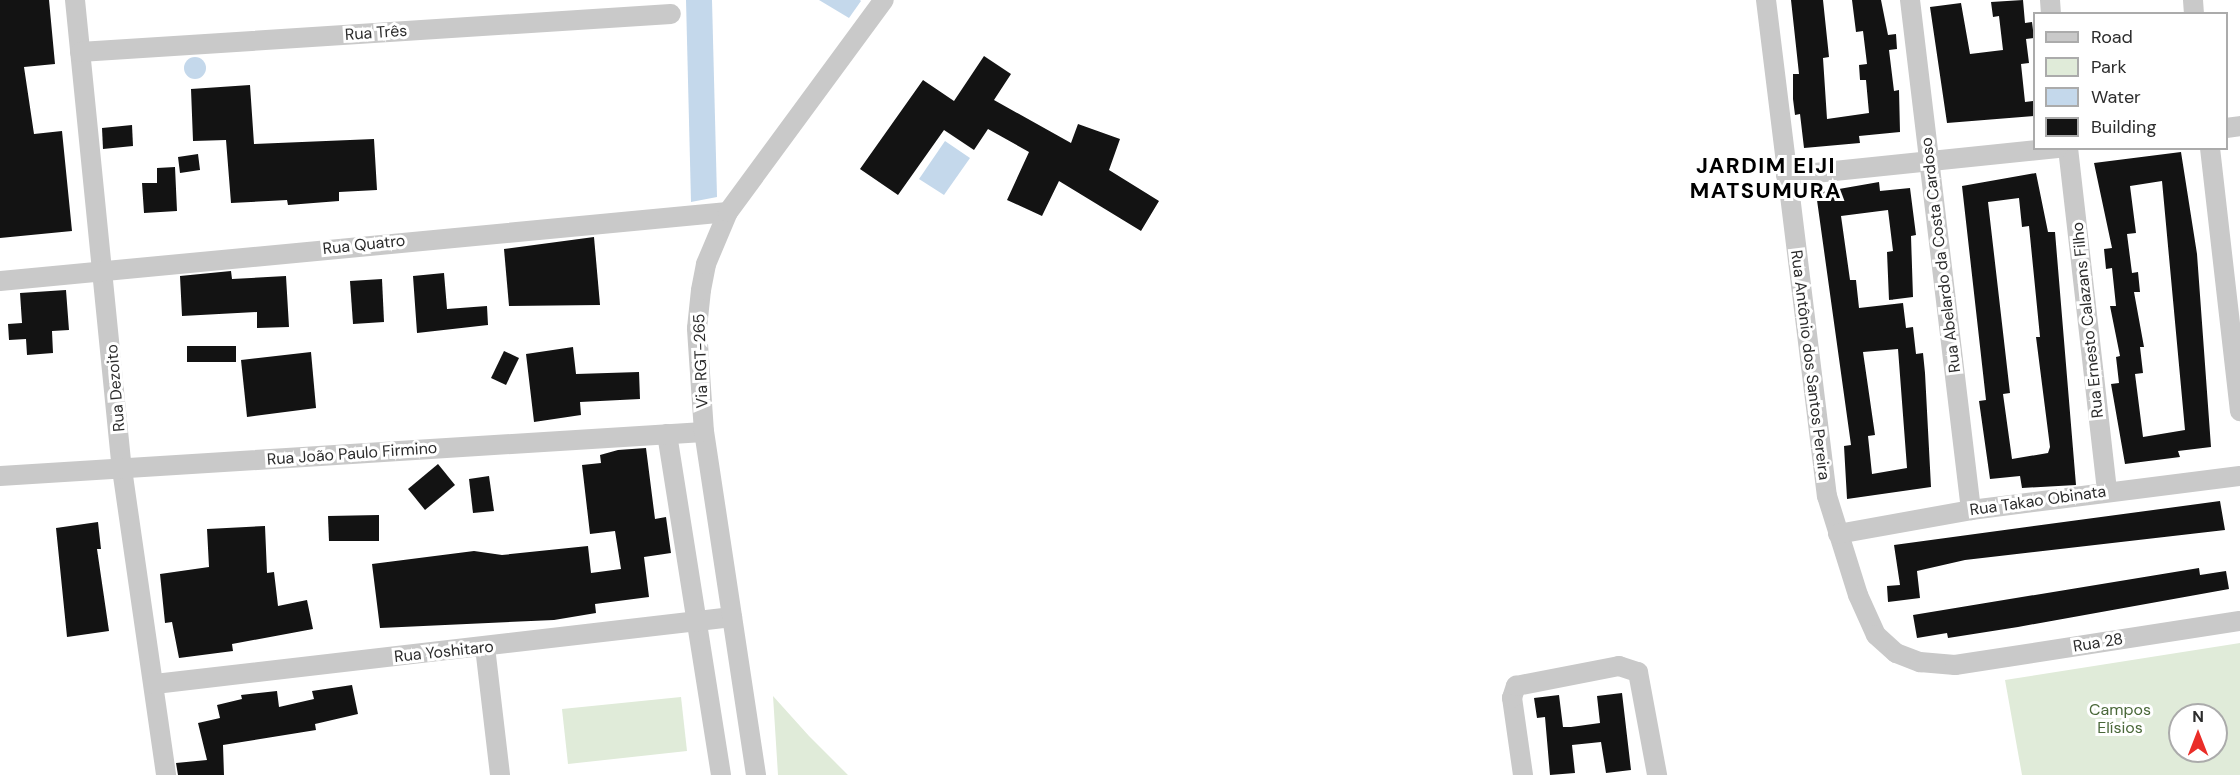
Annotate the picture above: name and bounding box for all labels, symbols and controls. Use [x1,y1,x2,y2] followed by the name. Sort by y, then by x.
[2033,12,2228,150] legend
[344,21,408,45] street label: Rua Três
[2091,25,2133,49] text: Road
[2091,55,2127,79] text: Park
[2091,85,2141,109] text: Water
[2091,115,2156,139] text: Building
[1917,136,1965,374] street label: Rua Abelardo da Costa Cardoso
[1690,152,1842,204] district label: JARDIM EIJI MATSUMURA
[2068,221,2108,419] street label: Rua Ernesto Calazans Filho
[322,231,406,259] street label: Rua Quatro
[1786,249,1834,481] street label: Rua Antônio dos Santos Pereira
[690,313,712,409] street label: Via RGT-265
[103,343,129,433] street label: Rua Dezoito
[266,438,438,470] street label: Rua João Paulo Firmino
[1969,482,2107,520] street label: Rua Takao Obinata
[2072,630,2124,656] street label: Rua 28
[393,637,495,667] street label: Rua Yoshitaro
[2089,700,2151,738] park label: Campos Elísios
[2168,703,2228,763] north arrow
[2192,706,2204,727] text: N

